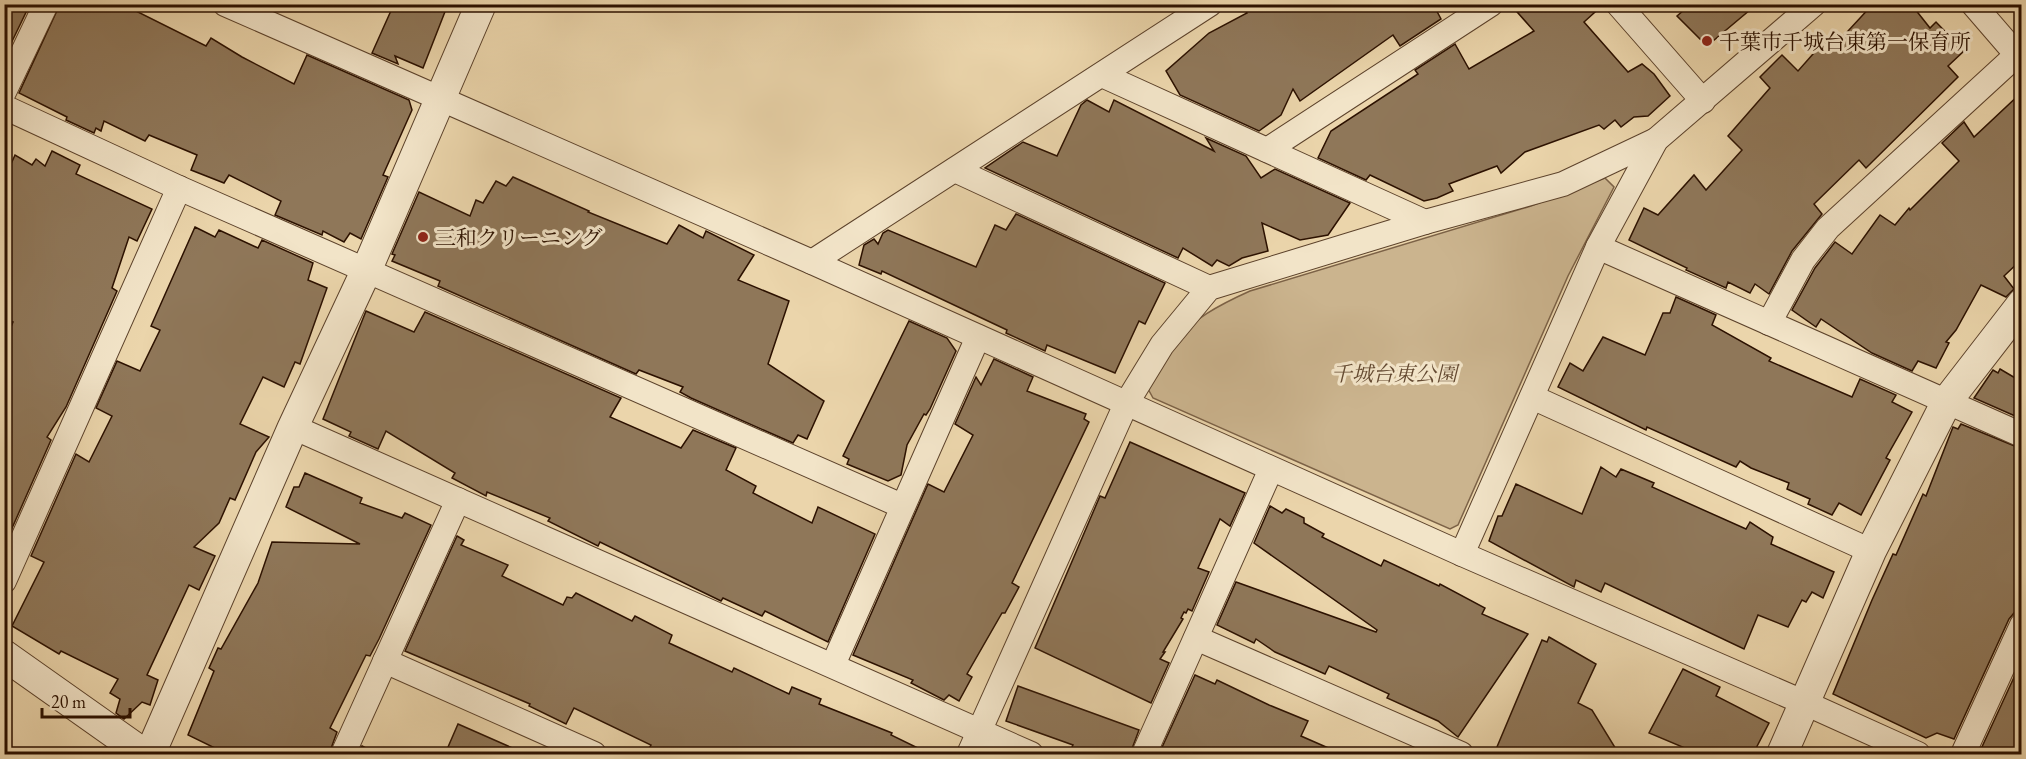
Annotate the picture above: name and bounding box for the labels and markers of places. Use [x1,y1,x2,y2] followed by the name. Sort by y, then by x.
[1719,28,1971,55] place label: 千葉市千城台東第一保育所
[1700,34,1714,48] marker: 千葉市千城台東第一保育所
[435,224,603,251] place label: 三和クリーニング
[416,230,430,244] marker: 三和クリーニング

